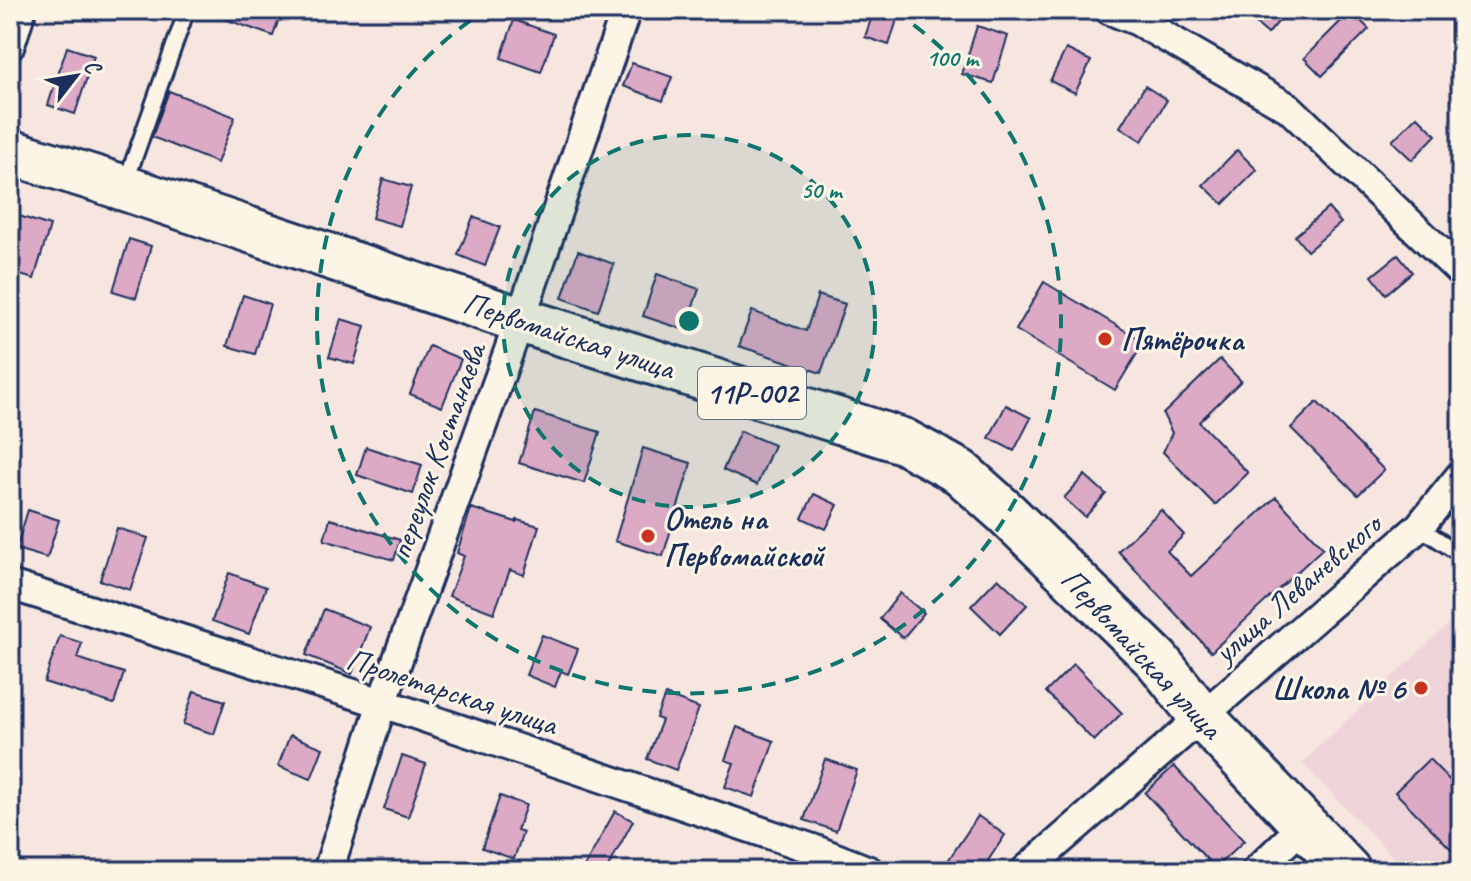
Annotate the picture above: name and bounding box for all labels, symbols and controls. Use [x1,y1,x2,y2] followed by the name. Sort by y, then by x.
[36,36,116,116] north arrow
[926,43,980,73] text: 100 m
[78,54,109,81] text: С
[801,175,844,205] text: 50 m
[458,282,682,390] street label: Первомайская улица
[675,307,703,335] centre of rings
[1121,319,1246,360] place label: Пятёрочка
[1096,330,1114,348] marker: Пятёрочка
[380,335,496,564] street label: переулок Костанаева
[698,367,806,419] road number: 11Р-002
[664,498,826,576] place label: Отель на Первомайской
[1203,502,1392,674] street label: улица Леваневского
[639,527,657,545] marker: Отель на Первомайской
[1052,559,1233,749] street label: Первомайская улица
[341,638,564,745] street label: Пролетарская улица
[1272,668,1407,709] place label: Школа № 6
[1412,679,1430,697] marker: Школа № 6

